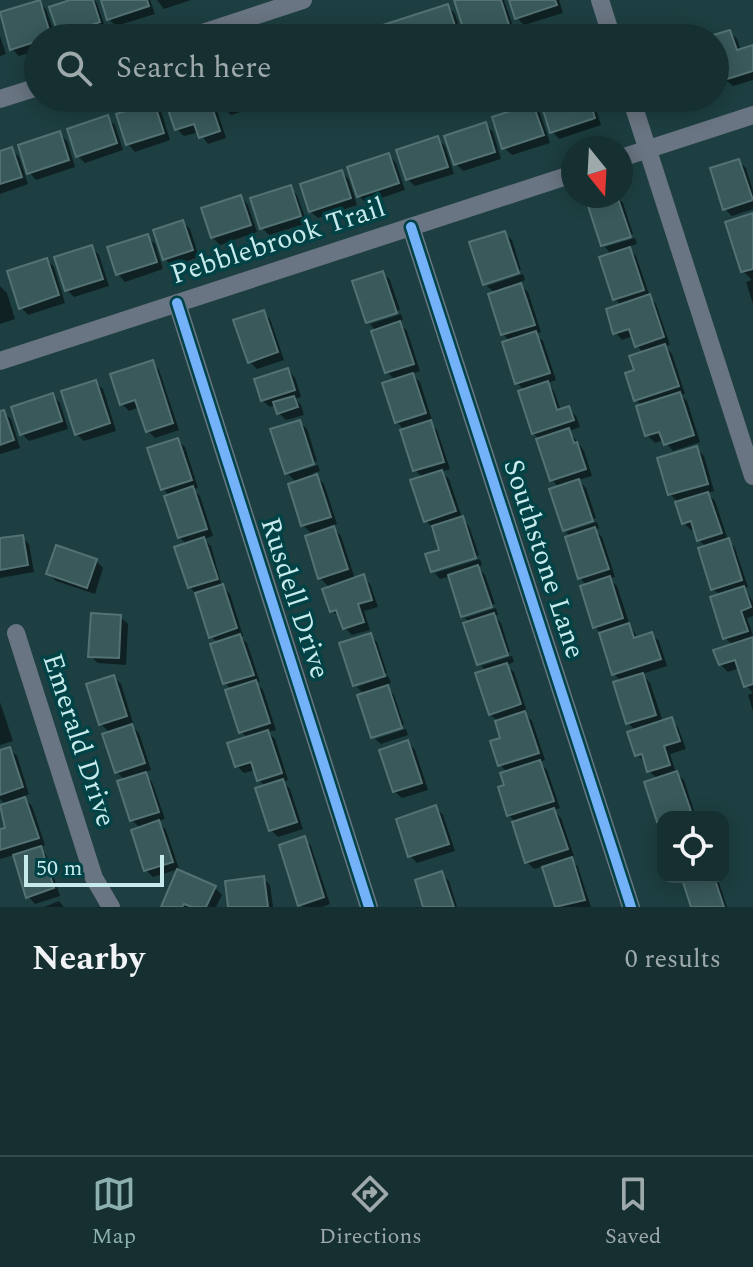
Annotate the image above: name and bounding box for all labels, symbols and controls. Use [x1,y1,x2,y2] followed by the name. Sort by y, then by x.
[24,24,729,112] search box
[116,45,272,91] text: Search here
[52,46,96,90] icon: search
[561,136,633,208] north arrow
[165,186,391,296] street label: Pebblebrook Trail
[492,454,596,664] street label: Southstone Lane
[249,512,341,684] street label: Rusdell Drive
[31,648,127,832] street label: Emerald Drive
[657,811,729,883] map controls
[657,811,729,883] button: locate
[24,851,164,887] scale bar
[36,852,82,885] text: 50 m
[32,933,145,985] text: Nearby
[625,939,721,979] text: 0 results
[92,1172,136,1253] tab: Map
[319,1172,422,1253] tab: Directions
[605,1172,661,1253] tab: Saved

